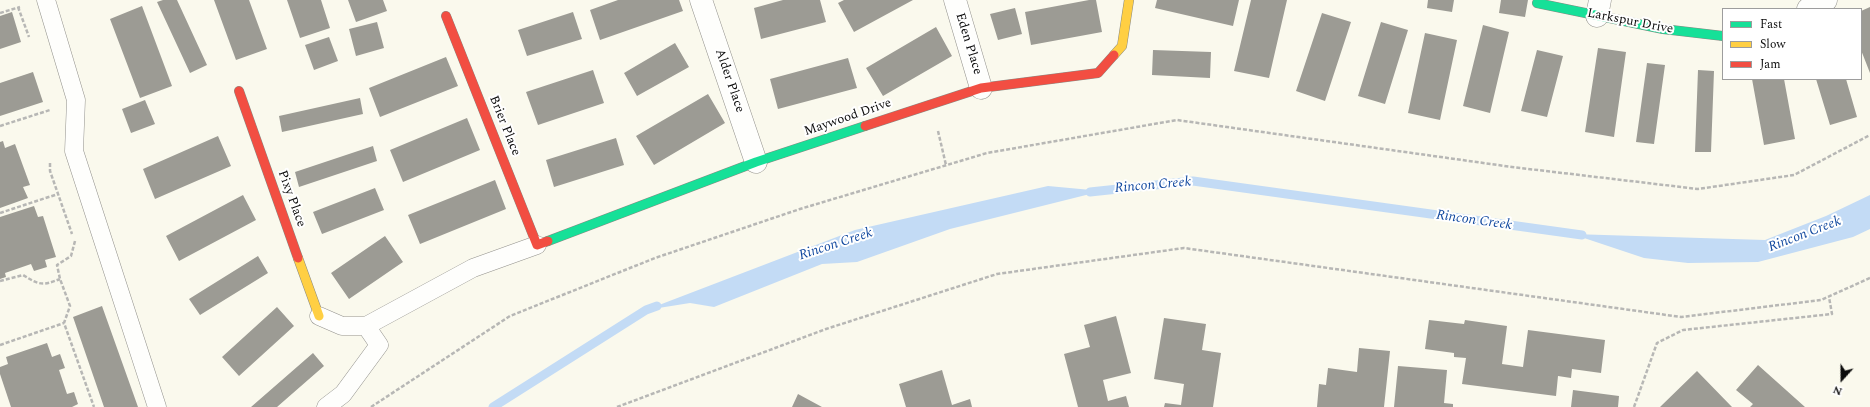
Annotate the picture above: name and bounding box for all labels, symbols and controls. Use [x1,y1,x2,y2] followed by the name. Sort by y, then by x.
[1586,6,1674,38] street label: Larkspur Drive
[1722,8,1862,80] legend
[951,11,985,77] street label: Eden Place
[1760,15,1782,34] text: Fast
[1760,35,1785,54] text: Slow
[711,47,747,115] street label: Alder Place
[1760,55,1781,74] text: Jam
[485,94,523,158] street label: Brier Place
[802,96,894,140] street label: Maywood Drive
[274,168,308,230] street label: Pixy Place
[1114,174,1192,198] water label: Rincon Creek
[1435,207,1513,235] water label: Rincon Creek
[1766,213,1844,257] water label: Rincon Creek
[797,225,875,265] water label: Rincon Creek
[1822,359,1862,399] north arrow
[1830,381,1845,400] text: N

